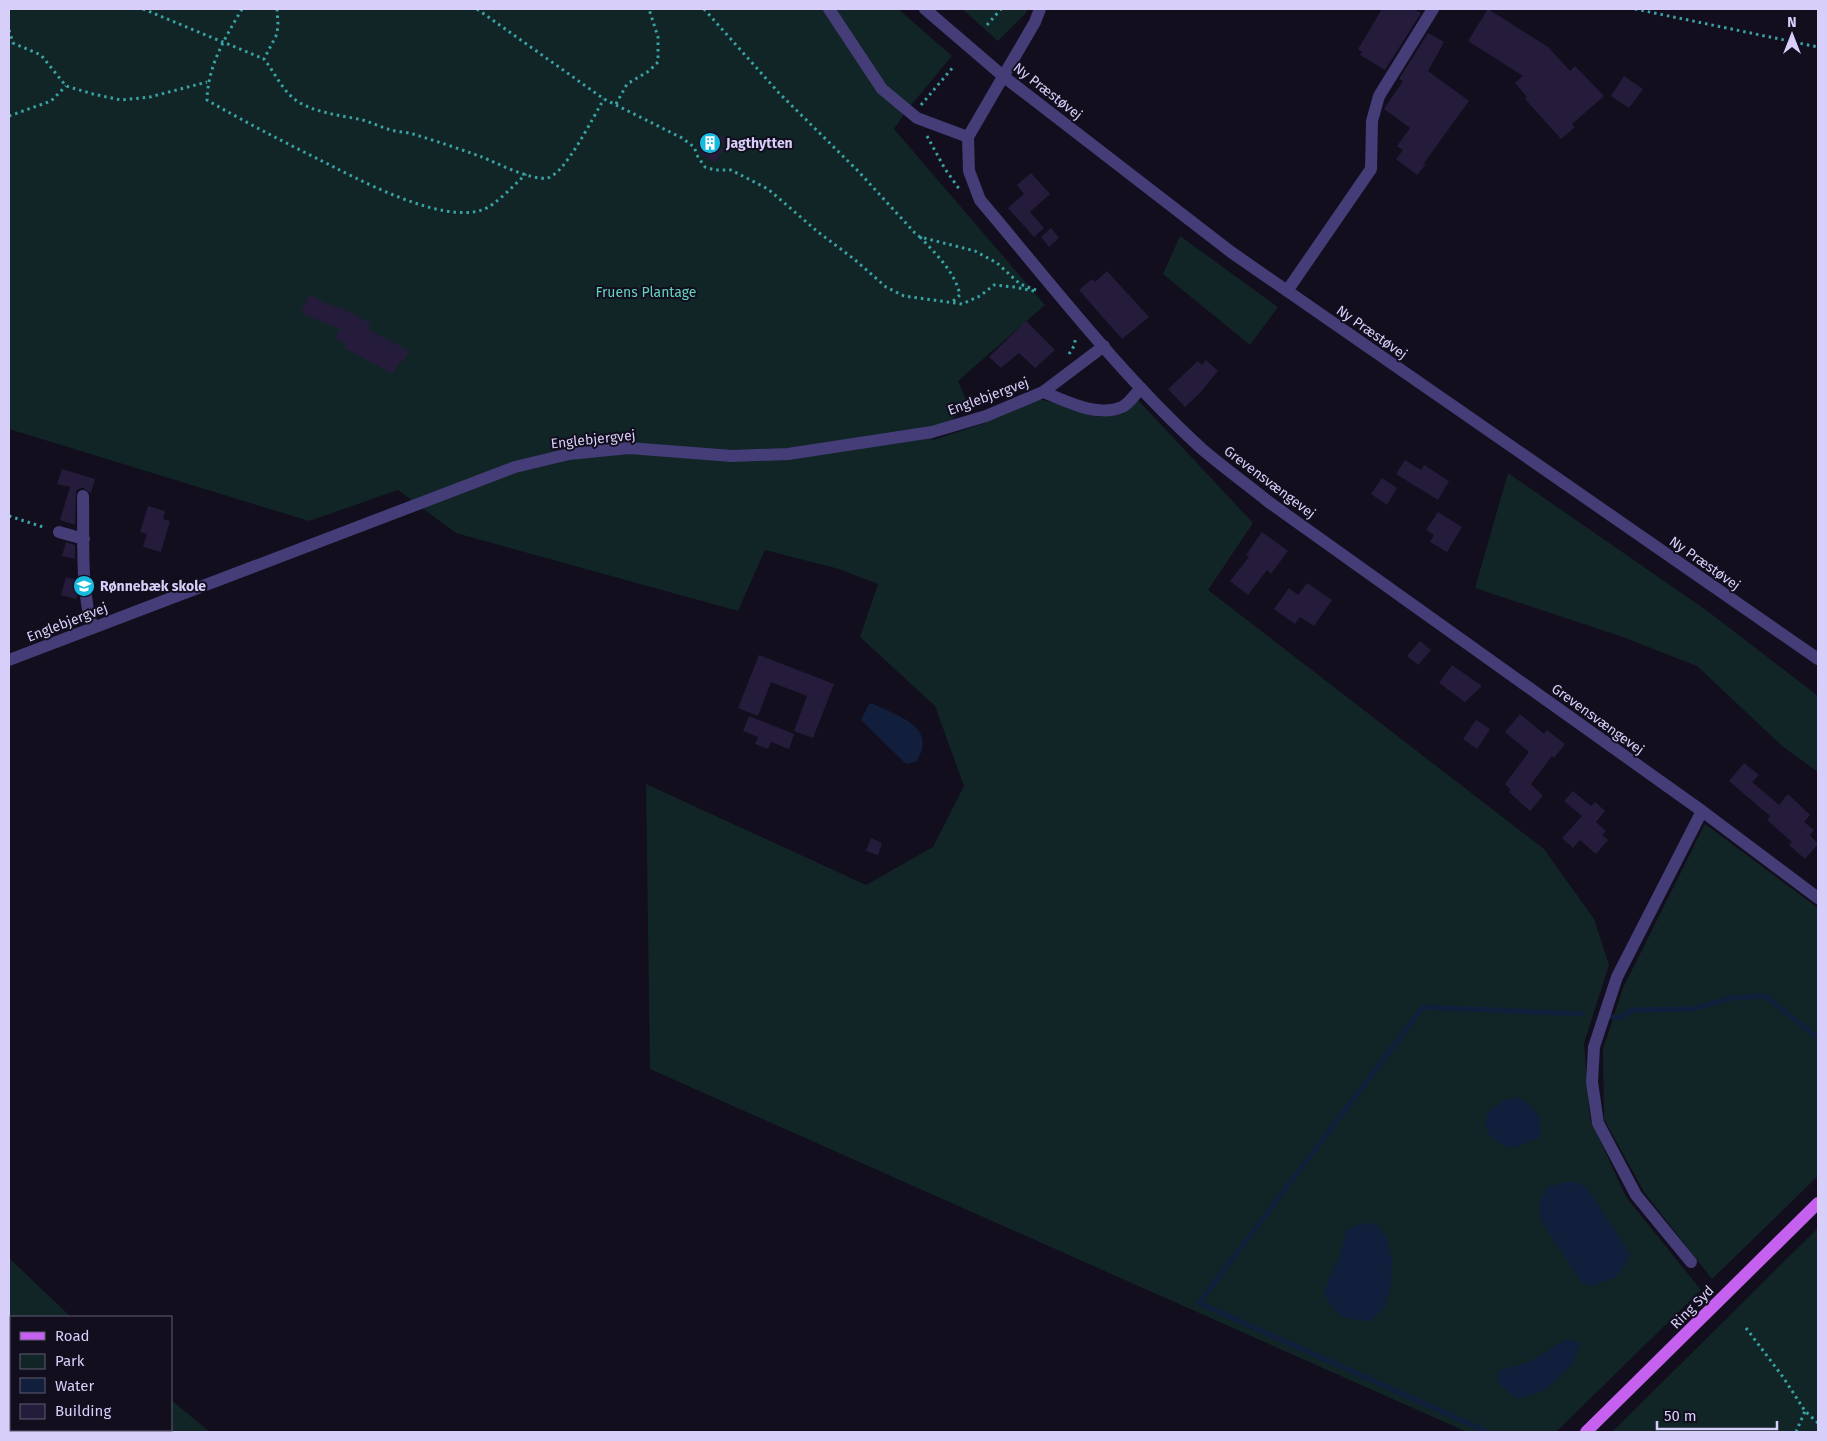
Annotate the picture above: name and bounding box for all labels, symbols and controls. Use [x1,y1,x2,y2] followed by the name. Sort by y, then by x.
[1767,10,1817,60] north arrow
[1787,14,1797,31] text: N
[1010,59,1086,124] street label: Ny Præstøvej
[698,131,722,155] building icon: Jagthytten
[725,135,793,152] place label: Jagthytten
[596,284,696,301] park label: Fruens Plantage
[1333,302,1410,363] street label: Ny Præstøvej
[945,374,1031,419] street label: Englebjergvej
[550,427,636,452] street label: Englebjergvej
[1221,442,1319,522] street label: Grevensvængevej
[1666,533,1743,594] street label: Ny Præstøvej
[72,574,96,598] school or university icon: Rønnebæk skole
[100,578,206,595] place label: Rønnebæk skole
[24,599,110,646] street label: Englebjergvej
[1548,680,1647,759] street label: Grevensvængevej
[1667,1282,1718,1333] street label: Ring Syd
[10,1316,172,1431] legend
[55,1327,90,1345] text: Road
[55,1352,85,1370] text: Park
[55,1377,94,1395] text: Water
[1657,1398,1777,1430] scale bar
[55,1402,111,1420] text: Building
[1664,1407,1697,1425] text: 50 m

